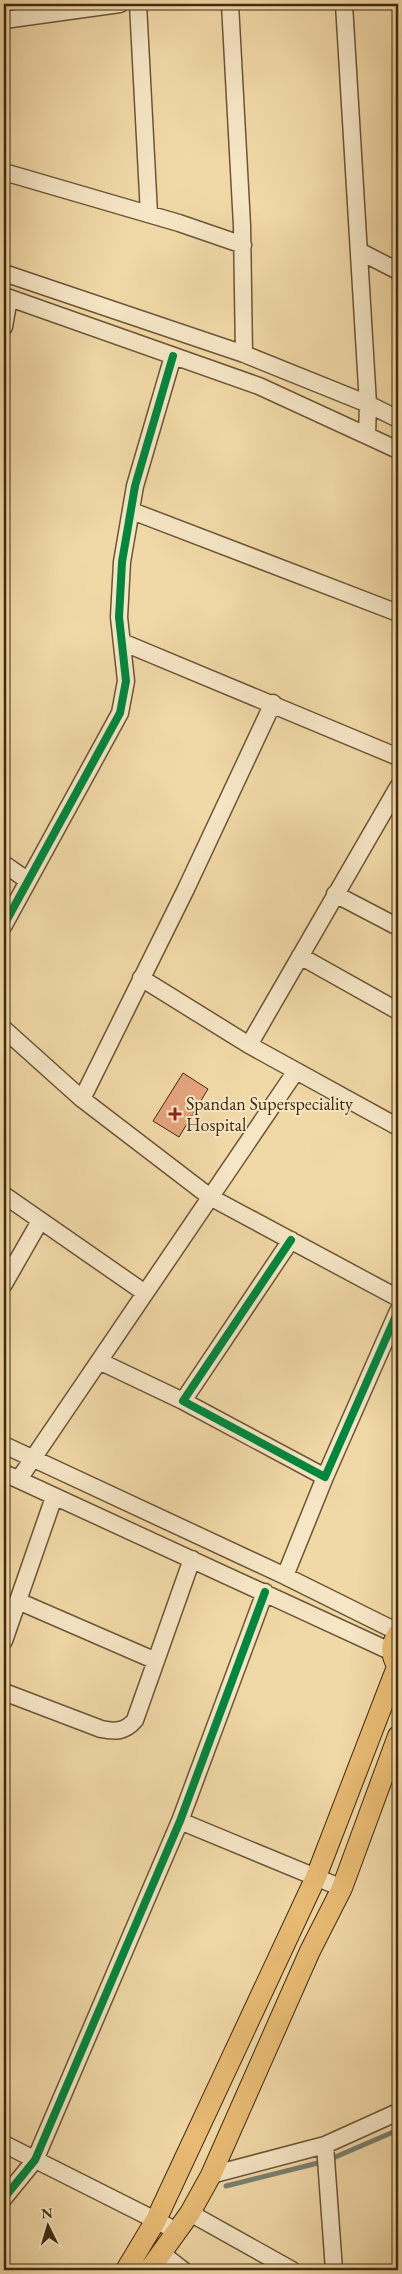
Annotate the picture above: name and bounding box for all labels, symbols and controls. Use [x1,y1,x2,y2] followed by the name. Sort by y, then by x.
[186,1092,353,1136] place label: Spandan Superspeciality Hospital
[168,1107,182,1121] marker: Spandan Superspeciality Hospital
[22,2202,72,2252] north arrow
[40,2204,54,2223] text: N

